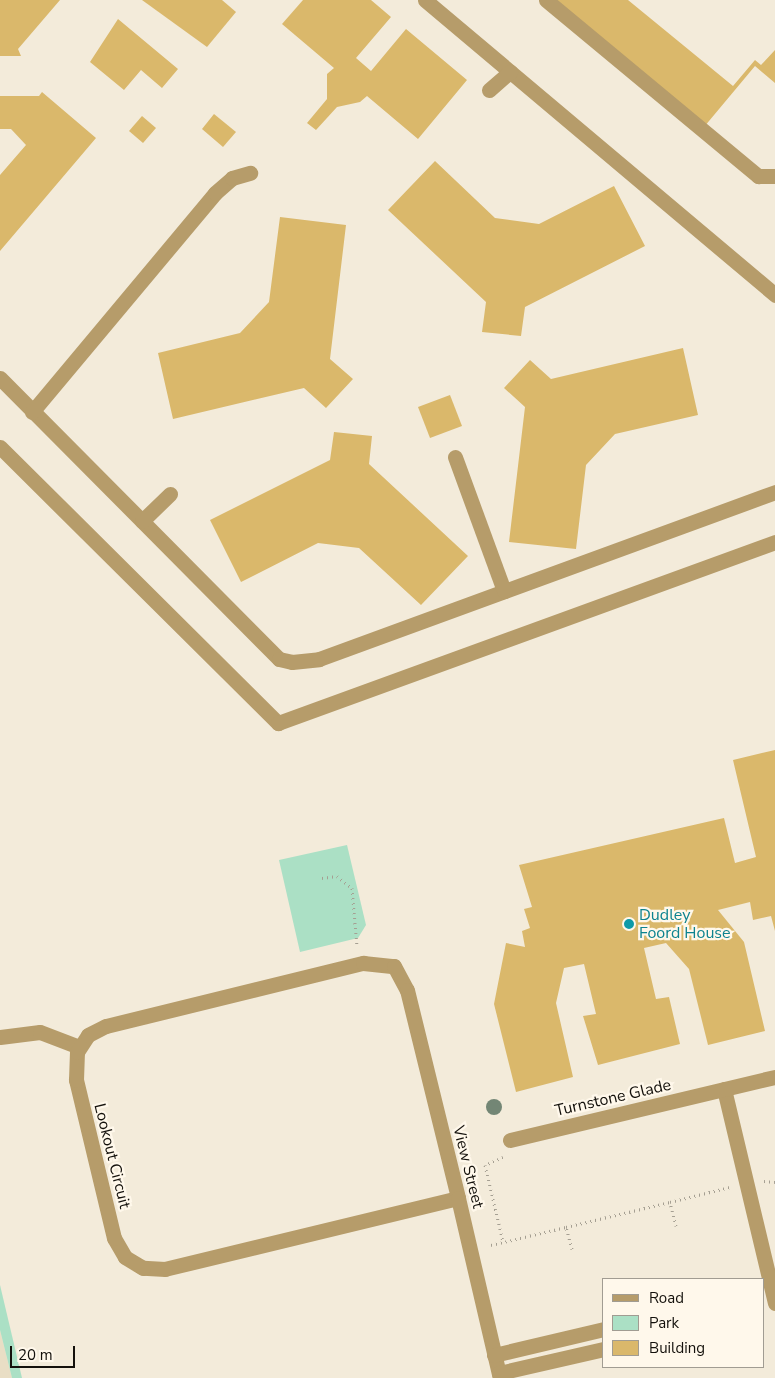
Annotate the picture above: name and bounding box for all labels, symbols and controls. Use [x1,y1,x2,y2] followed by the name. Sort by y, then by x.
[639,905,731,943] place label: Dudley Foord House
[623,918,635,930] marker: Dudley Foord House
[553,1075,673,1121] street label: Turnstone Glade
[90,1101,134,1211] street label: Lookout Circuit
[448,1124,488,1210] street label: View Street
[602,1278,765,1368] legend
[649,1288,684,1308] text: Road
[649,1313,679,1333] text: Park
[12,1336,78,1368] scale bar
[649,1338,705,1358] text: Building
[18,1345,53,1365] text: 20 m

